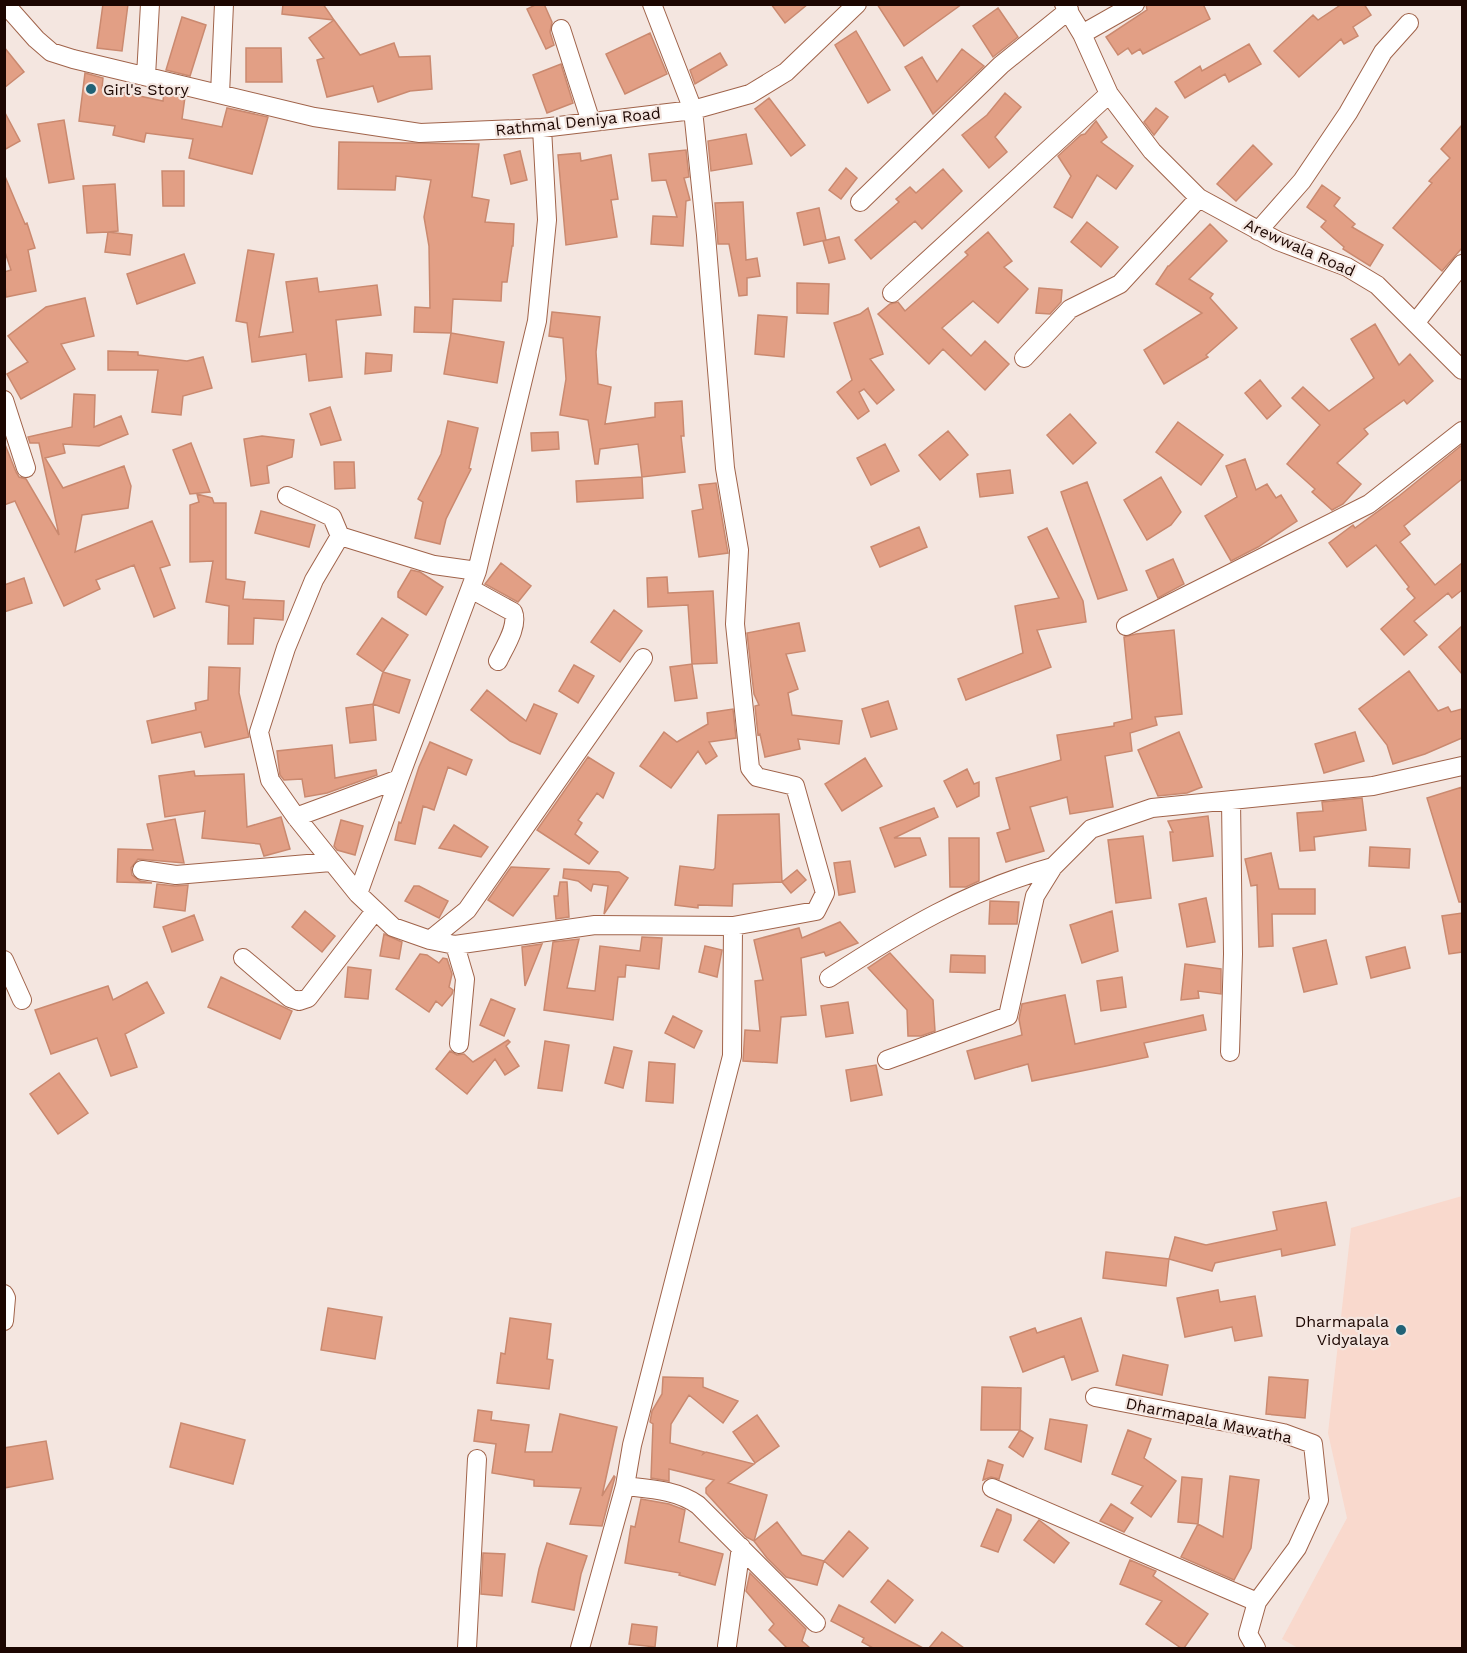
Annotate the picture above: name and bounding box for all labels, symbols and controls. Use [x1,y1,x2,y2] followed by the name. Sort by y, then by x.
[103,80,189,99] place label: Girl's Story
[84,82,98,96] marker: Girl's Story
[494,103,662,140] street label: Rathmal Deniya Road
[1241,214,1358,280] street label: Arewwala Road
[1295,1312,1389,1349] place label: Dharmapala Vidyalaya
[1394,1323,1408,1337] marker: Dharmapala Vidyalaya
[1124,1394,1294,1447] street label: Dharmapala Mawatha

